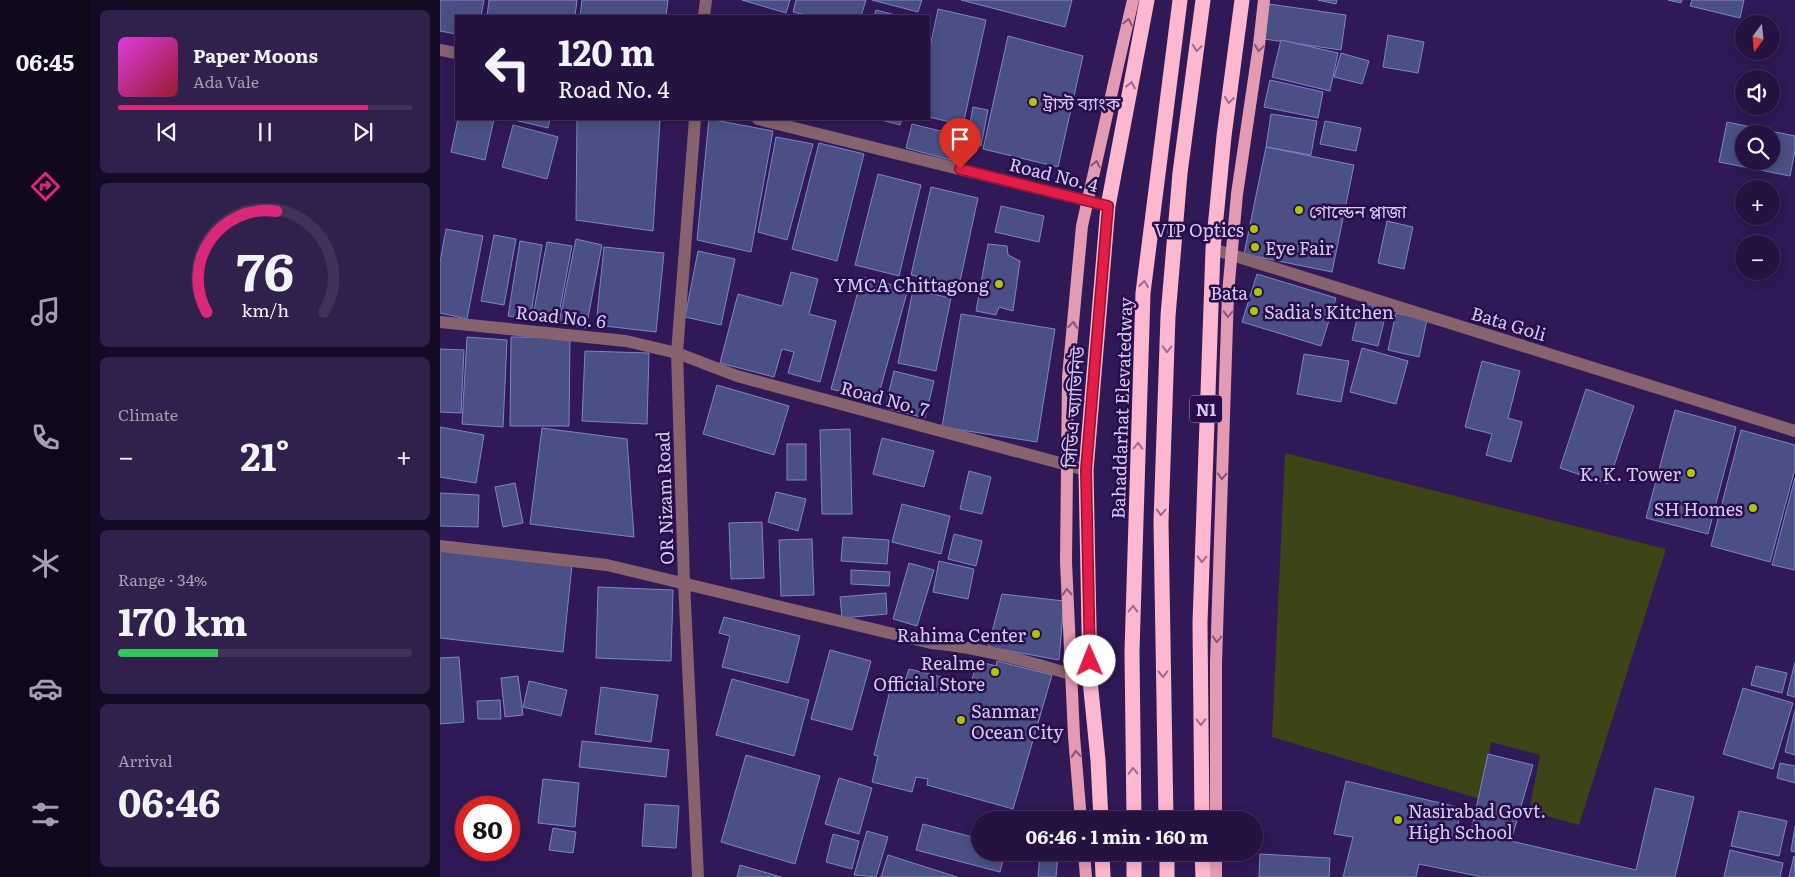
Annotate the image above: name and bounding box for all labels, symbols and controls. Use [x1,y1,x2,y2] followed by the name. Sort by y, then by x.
[1735,15,1780,60] north arrow
[1735,15,1780,280] map controls
[1122,17,1133,26] one-way arrow
[558,25,655,77] text: 120 m
[475,35,540,100] icon: left
[193,41,318,69] text: Paper Moons
[1254,44,1264,53] one-way arrow
[16,45,74,78] text: 06:45
[1192,45,1203,53] one-way arrow
[193,69,259,93] text: Ada Vale
[1735,70,1780,115] button: sound
[558,72,670,105] text: Road No. 4
[1125,81,1136,89] one-way arrow
[1042,89,1121,116] place label: ট্রাস্ট ব্যাংক
[1027,96,1039,108] marker: ট্রাস্ট ব্যাংক
[1224,97,1235,105] one-way arrow
[153,118,181,146] icon: previous
[251,118,279,146] icon: pause
[349,118,377,146] icon: next
[939,118,981,169] pin
[946,125,974,153] icon: arrive
[1735,125,1780,170] button: search
[1006,150,1102,198] street label: Road No. 4
[1090,160,1101,168] one-way arrow
[28,169,63,204] icon: directions
[1735,180,1780,225] button: +
[1309,197,1407,224] place label: গোল্ডেন প্লাজা
[1293,204,1305,216] marker: গোল্ডেন প্লাজা
[1154,216,1244,243] place label: VIP Optics
[1248,223,1260,235] marker: VIP Optics
[236,230,294,307] text: 76
[1265,234,1334,261] place label: Eye Fair
[1735,235,1780,280] button: −
[1249,241,1261,253] marker: Eye Fair
[833,271,990,298] place label: YMCA Chittagong
[993,278,1005,290] marker: YMCA Chittagong
[1210,279,1248,306] place label: Bata
[1138,280,1149,288] one-way arrow
[1252,286,1264,298] marker: Bata
[28,294,63,329] icon: music
[241,296,289,323] text: km/h
[1104,296,1138,519] street label: Bahaddarhat Elevatedway
[514,298,608,334] street label: Road No. 6
[1264,298,1394,325] place label: Sadia's Kitchen
[1468,299,1550,347] street label: Bata Goli
[1248,305,1260,317] marker: Sadia's Kitchen
[1222,310,1233,318] one-way arrow
[1067,320,1078,328] one-way arrow
[1055,345,1091,470] street label: সিডিএ অ্যাভিনিউ
[1162,346,1172,353] one-way arrow
[838,373,932,423] street label: Road No. 7
[1190,396,1222,422] road number: N1
[118,402,178,426] text: Climate
[28,420,63,455] icon: phone
[240,426,290,483] text: 21°
[648,431,680,565] street label: OR Nizam Road
[118,434,134,476] text: −
[396,434,412,476] text: +
[1133,442,1143,450] one-way arrow
[1579,460,1681,487] place label: K. K. Tower
[1685,467,1697,479] marker: K. K. Tower
[1216,473,1227,481] one-way arrow
[1654,495,1743,522] place label: SH Homes
[1747,502,1759,514] marker: SH Homes
[1156,508,1166,516] one-way arrow
[28,546,63,581] icon: climate
[1197,556,1207,564] one-way arrow
[118,567,207,591] text: Range · 34%
[1062,587,1072,595] one-way arrow
[118,591,248,648] text: 170 km
[1128,605,1139,613] one-way arrow
[897,621,1026,648] place label: Rahima Center
[1030,628,1042,640] marker: Rahima Center
[1063,634,1115,686] position arrow
[1212,636,1222,643] one-way arrow
[873,649,985,697] place label: Realme Official Store
[989,666,1001,678] marker: Realme Official Store
[1158,670,1168,678] one-way arrow
[28,671,63,706] icon: car
[971,697,1064,745] place label: Sanmar Ocean City
[955,714,967,726] marker: Sanmar Ocean City
[1196,718,1207,726] one-way arrow
[118,748,173,772] text: Arrival
[1070,750,1081,758] one-way arrow
[1128,767,1138,775] one-way arrow
[118,772,221,829] text: 06:46
[455,796,520,861] speed limit sign: 80
[28,797,63,832] icon: filters
[1408,797,1546,845] place label: Nasirabad Govt. High School
[1392,814,1404,826] marker: Nasirabad Govt. High School
[1025,822,1209,850] text: 06:46 · 1 min · 160 m

